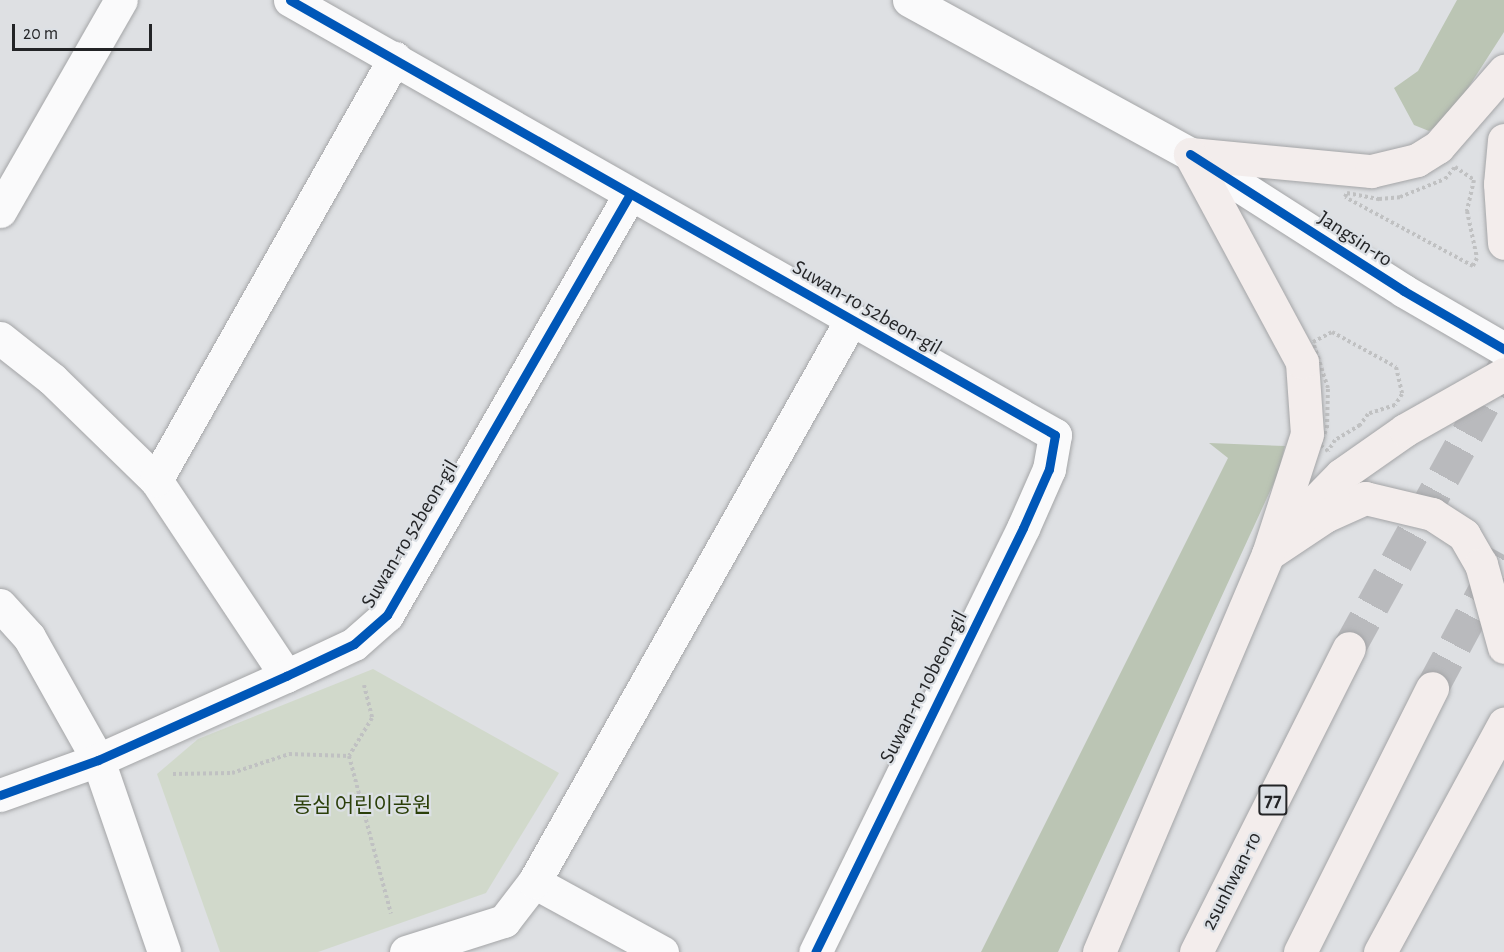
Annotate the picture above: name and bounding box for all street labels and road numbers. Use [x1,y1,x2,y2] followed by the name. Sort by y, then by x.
[1313,206,1397,272] street label: Jangsin-ro
[788,255,946,361] street label: Suwan-ro 52beon-gil
[356,455,464,613] street label: Suwan-ro 52beon-gil
[875,606,973,768] street label: Suwan-ro 10beon-gil
[1258,783,1288,817] road number: 77
[1197,828,1267,934] street label: 2sunhwan-ro

